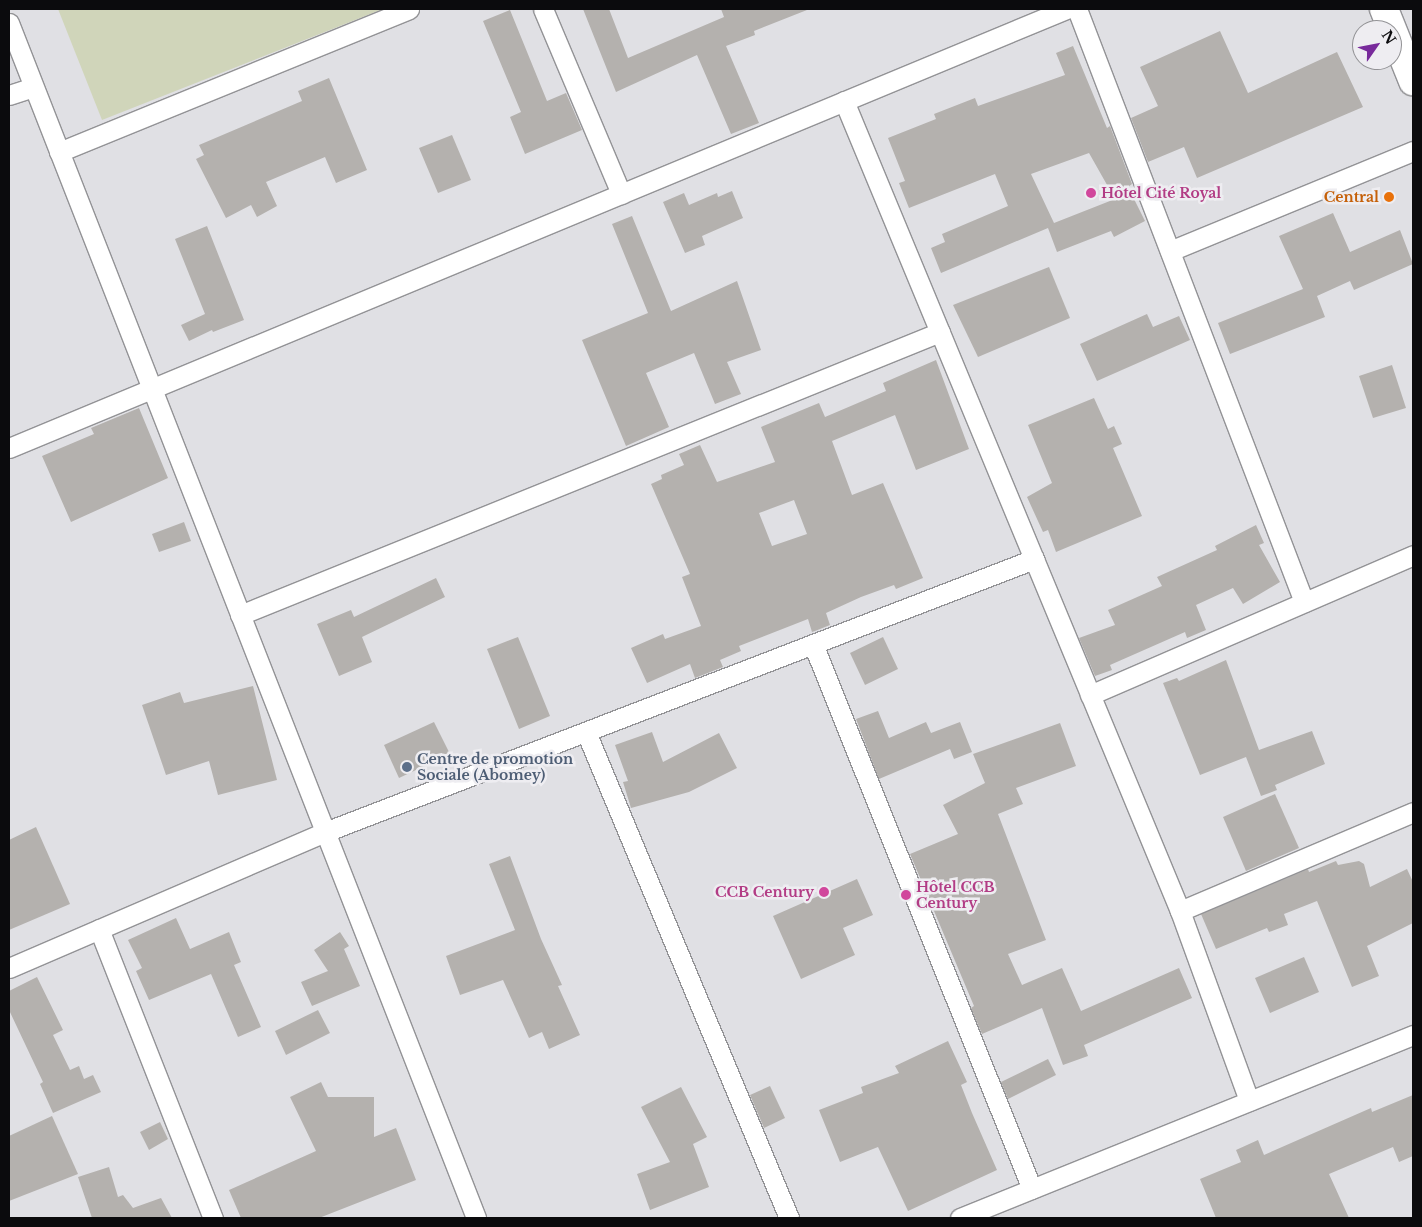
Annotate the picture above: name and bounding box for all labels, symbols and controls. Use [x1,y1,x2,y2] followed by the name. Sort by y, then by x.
[1352,20,1402,70] north arrow
[1378,27,1400,48] text: N
[1101,185,1221,201] place label: Hôtel Cité Royal
[1085,187,1097,199] marker: Hôtel Cité Royal
[1324,189,1379,205] place label: Central
[1383,191,1395,203] marker: Central
[417,751,573,784] place label: Centre de promotion Sociale (Abomey)
[401,761,413,773] marker: Centre de promotion Sociale (Abomey)
[916,879,995,912] place label: Hôtel CCB Century
[715,884,814,900] place label: CCB Century
[818,886,830,898] marker: CCB Century
[900,889,912,901] marker: Hôtel CCB Century

